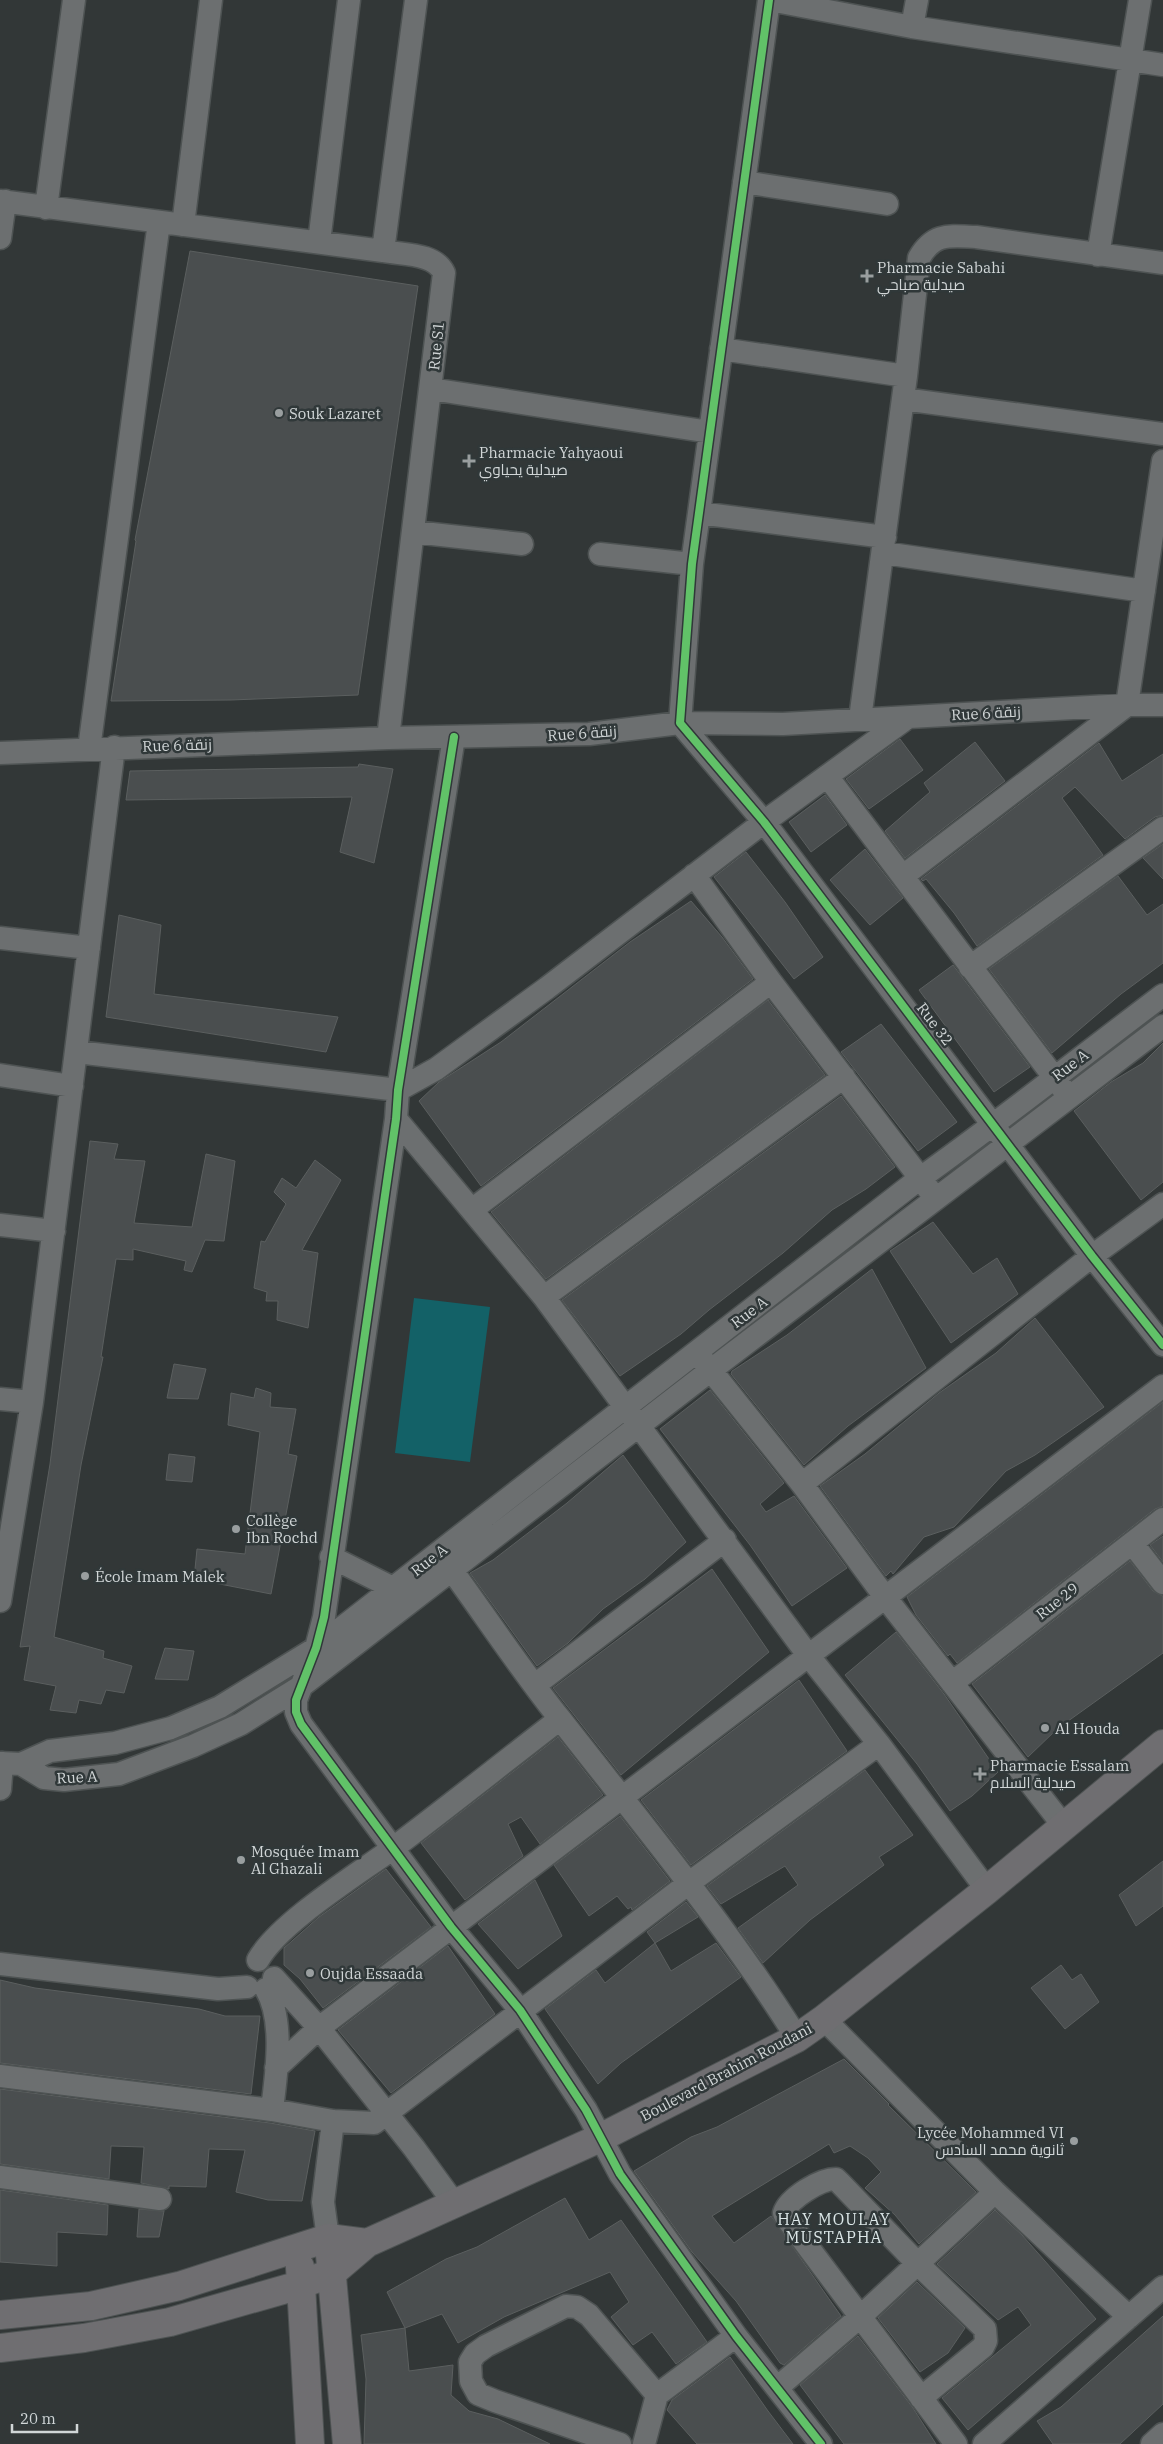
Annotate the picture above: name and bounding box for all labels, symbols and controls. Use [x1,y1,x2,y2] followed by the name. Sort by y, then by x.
[877,258,1006,297] place label: Pharmacie Sabahi صيدلية صباحي
[861,270,873,282] marker: Pharmacie Sabahi صيدلية صباحي
[424,321,448,371] street label: Rue S1
[289,404,381,423] place label: Souk Lazaret
[273,407,285,419] marker: Souk Lazaret
[479,443,624,482] place label: Pharmacie Yahyaoui صيدلية يحياوي
[463,455,475,467] marker: Pharmacie Yahyaoui صيدلية يحياوي
[951,702,1021,724] street label: Rue 6 زنقة
[547,721,617,745] street label: Rue 6 زنقة
[142,734,212,756] street label: Rue 6 زنقة
[913,999,957,1049] street label: Rue 32
[1048,1045,1093,1085] street label: Rue A
[727,1292,772,1332] street label: Rue A
[246,1511,318,1547] place label: Collège Ibn Rochd
[230,1523,242,1535] marker: Collège Ibn Rochd
[407,1539,452,1580] street label: Rue A
[95,1567,225,1586] place label: École Imam Malek
[79,1570,91,1582] marker: École Imam Malek
[1032,1578,1082,1624] street label: Rue 29
[1055,1719,1120,1738] place label: Al Houda
[1039,1722,1051,1734] marker: Al Houda
[990,1756,1129,1793] place label: Pharmacie Essalam صيدلية السلام
[56,1766,99,1788] street label: Rue A
[974,1768,986,1780] marker: Pharmacie Essalam صيدلية السلام
[251,1842,360,1878] place label: Mosquée Imam Al Ghazali
[235,1854,247,1866] marker: Mosquée Imam Al Ghazali
[320,1964,423,1983] place label: Oujda Essaada
[304,1967,316,1979] marker: Oujda Essaada
[637,2019,815,2125] street label: Boulevard Brahim Roudani
[917,2123,1064,2160] place label: Lycée Mohammed VI ثانوية محمد السادس
[1068,2135,1080,2147] marker: Lycée Mohammed VI ثانوية محمد السادس
[777,2209,891,2247] district label: HAY MOULAY MUSTAPHA
[12,2402,78,2434] scale bar
[20,2409,56,2428] text: 20 m

